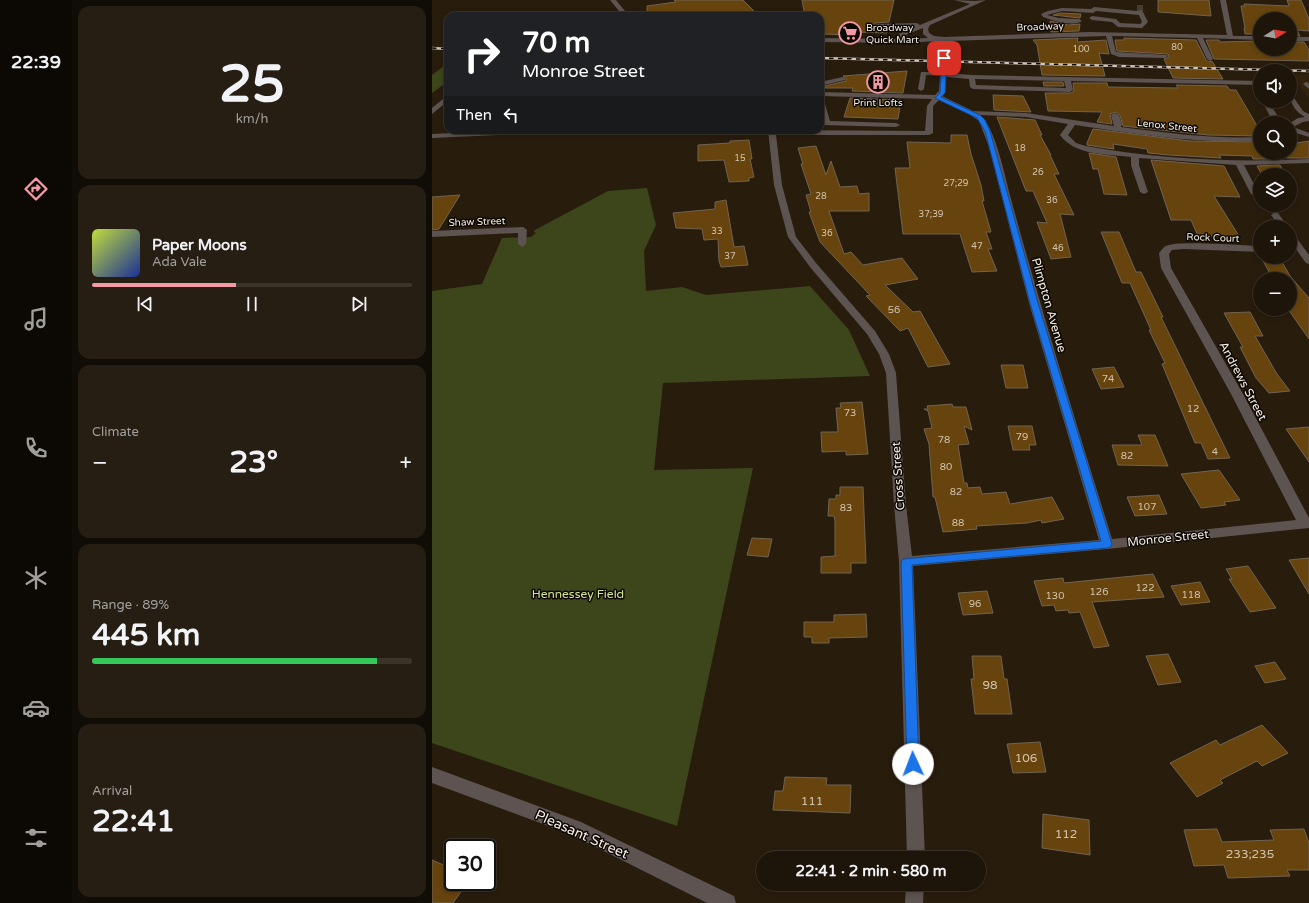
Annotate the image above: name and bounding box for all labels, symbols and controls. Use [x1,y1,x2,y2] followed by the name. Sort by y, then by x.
[1253,12,1297,56] north arrow
[1253,12,1297,316] map controls
[837,20,863,46] supermarket icon: Broadway Quick Mart
[1016,20,1065,34] street label: Broadway
[866,22,919,46] place label: Broadway Quick Mart
[522,26,590,60] text: 70 m
[456,28,508,80] icon: right
[927,41,961,75] pin
[1171,42,1183,53] house number: 80
[1073,44,1090,55] house number: 100
[933,47,955,69] icon: arrive
[11,51,61,73] text: 22:39
[219,53,285,116] text: 25
[522,60,645,82] text: Monroe Street
[1253,64,1297,108] button: sound
[865,69,891,95] building icon: Print Lofts
[853,97,903,109] place label: Print Lofts
[500,104,522,126] icon: left
[456,106,492,124] text: Then
[236,111,268,127] text: km/h
[1253,116,1297,160] button: search
[1136,117,1198,135] street label: Lenox Street
[1014,143,1026,154] house number: 18
[734,153,746,164] house number: 15
[1032,167,1044,178] house number: 26
[1253,168,1297,212] button: layers
[22,175,50,203] icon: directions
[944,178,969,189] house number: 27;29
[815,191,827,202] house number: 28
[1046,195,1058,206] house number: 36
[919,209,944,220] house number: 37;39
[448,215,506,229] street label: Shaw Street
[1253,220,1297,264] button: +
[711,226,723,237] house number: 33
[821,228,833,239] house number: 36
[1186,231,1240,245] street label: Rock Court
[152,236,247,254] text: Paper Moons
[971,241,983,252] house number: 47
[1052,243,1064,254] house number: 46
[724,251,736,262] house number: 37
[152,254,207,270] text: Ada Vale
[1029,256,1069,354] street label: Plimpton Avenue
[1253,272,1297,316] button: −
[134,293,156,315] icon: previous
[241,293,263,315] icon: pause
[348,293,370,315] icon: next
[888,304,900,316] house number: 56
[22,305,50,333] icon: music
[1216,339,1270,423] street label: Andrews Street
[1102,373,1114,385] house number: 74
[1187,403,1199,415] house number: 12
[844,407,856,419] house number: 73
[92,424,139,440] text: Climate
[1016,431,1028,443] house number: 79
[22,434,50,462] icon: phone
[938,434,950,446] house number: 78
[889,441,907,511] street label: Cross Street
[229,444,278,481] text: 23°
[1212,446,1218,458] house number: 4
[92,450,108,476] text: −
[400,450,412,476] text: +
[1121,450,1133,462] house number: 82
[940,461,952,473] house number: 80
[950,486,962,498] house number: 82
[1138,501,1156,513] house number: 107
[840,502,852,514] house number: 83
[952,517,964,529] house number: 88
[1127,527,1210,549] street label: Monroe Street
[22,564,50,592] icon: climate
[1136,582,1154,594] house number: 122
[1090,586,1108,598] house number: 126
[532,587,624,601] park label: Hennessey Field
[1182,589,1200,601] house number: 118
[1046,590,1064,602] house number: 130
[92,597,169,613] text: Range · 89%
[969,598,981,610] house number: 96
[92,617,200,654] text: 445 km
[982,678,998,692] house number: 98
[22,694,50,722] icon: car
[892,743,934,785] position arrow
[1015,751,1037,765] house number: 106
[92,783,132,799] text: Arrival
[801,794,823,808] house number: 111
[92,803,175,840] text: 22:41
[532,806,632,863] street label: Pleasant Street
[22,824,50,852] icon: filters
[1055,827,1077,841] house number: 112
[444,839,496,891] speed limit sign: 30
[1226,847,1274,861] house number: 233;235
[796,862,946,880] text: 22:41 · 2 min · 580 m

